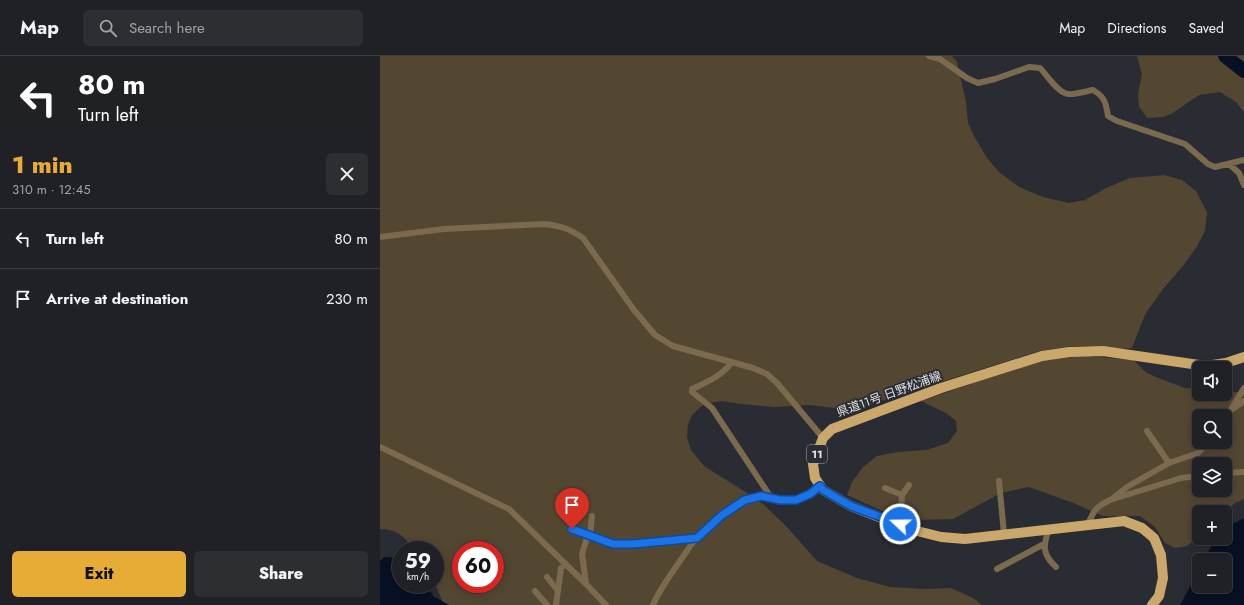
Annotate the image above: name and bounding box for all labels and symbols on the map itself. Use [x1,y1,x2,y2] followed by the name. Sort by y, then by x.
[834,367,944,421] street label: 県道11号 日野松浦線
[807,445,827,463] road number: 11
[555,488,589,529] pin
[879,503,921,545] position arrow
[452,541,504,593] speed limit sign: 60

